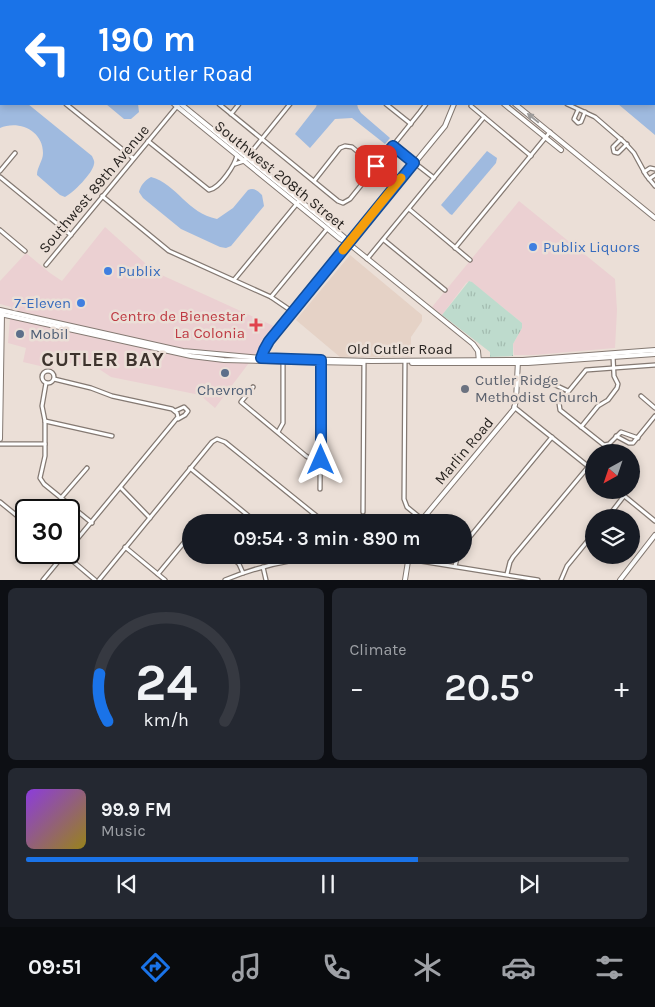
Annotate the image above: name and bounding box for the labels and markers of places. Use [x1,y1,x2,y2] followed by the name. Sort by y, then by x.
[355,145,397,187] pin
[543,238,640,256] place label: Publix Liquors
[527,241,539,253] marker: Publix Liquors
[118,262,161,280] place label: Publix
[102,265,114,277] marker: Publix
[14,294,71,312] place label: 7-Eleven
[75,297,87,309] marker: 7-Eleven
[111,307,246,342] place label: Centro de Bienestar La Colonia
[249,318,263,332] marker: Centro de Bienestar La Colonia
[30,325,68,343] place label: Mobil
[14,328,26,340] marker: Mobil
[219,367,231,379] marker: Chevron
[475,371,598,406] place label: Cutler Ridge Methodist Church
[197,381,253,399] place label: Chevron
[459,383,471,395] marker: Cutler Ridge Methodist Church

